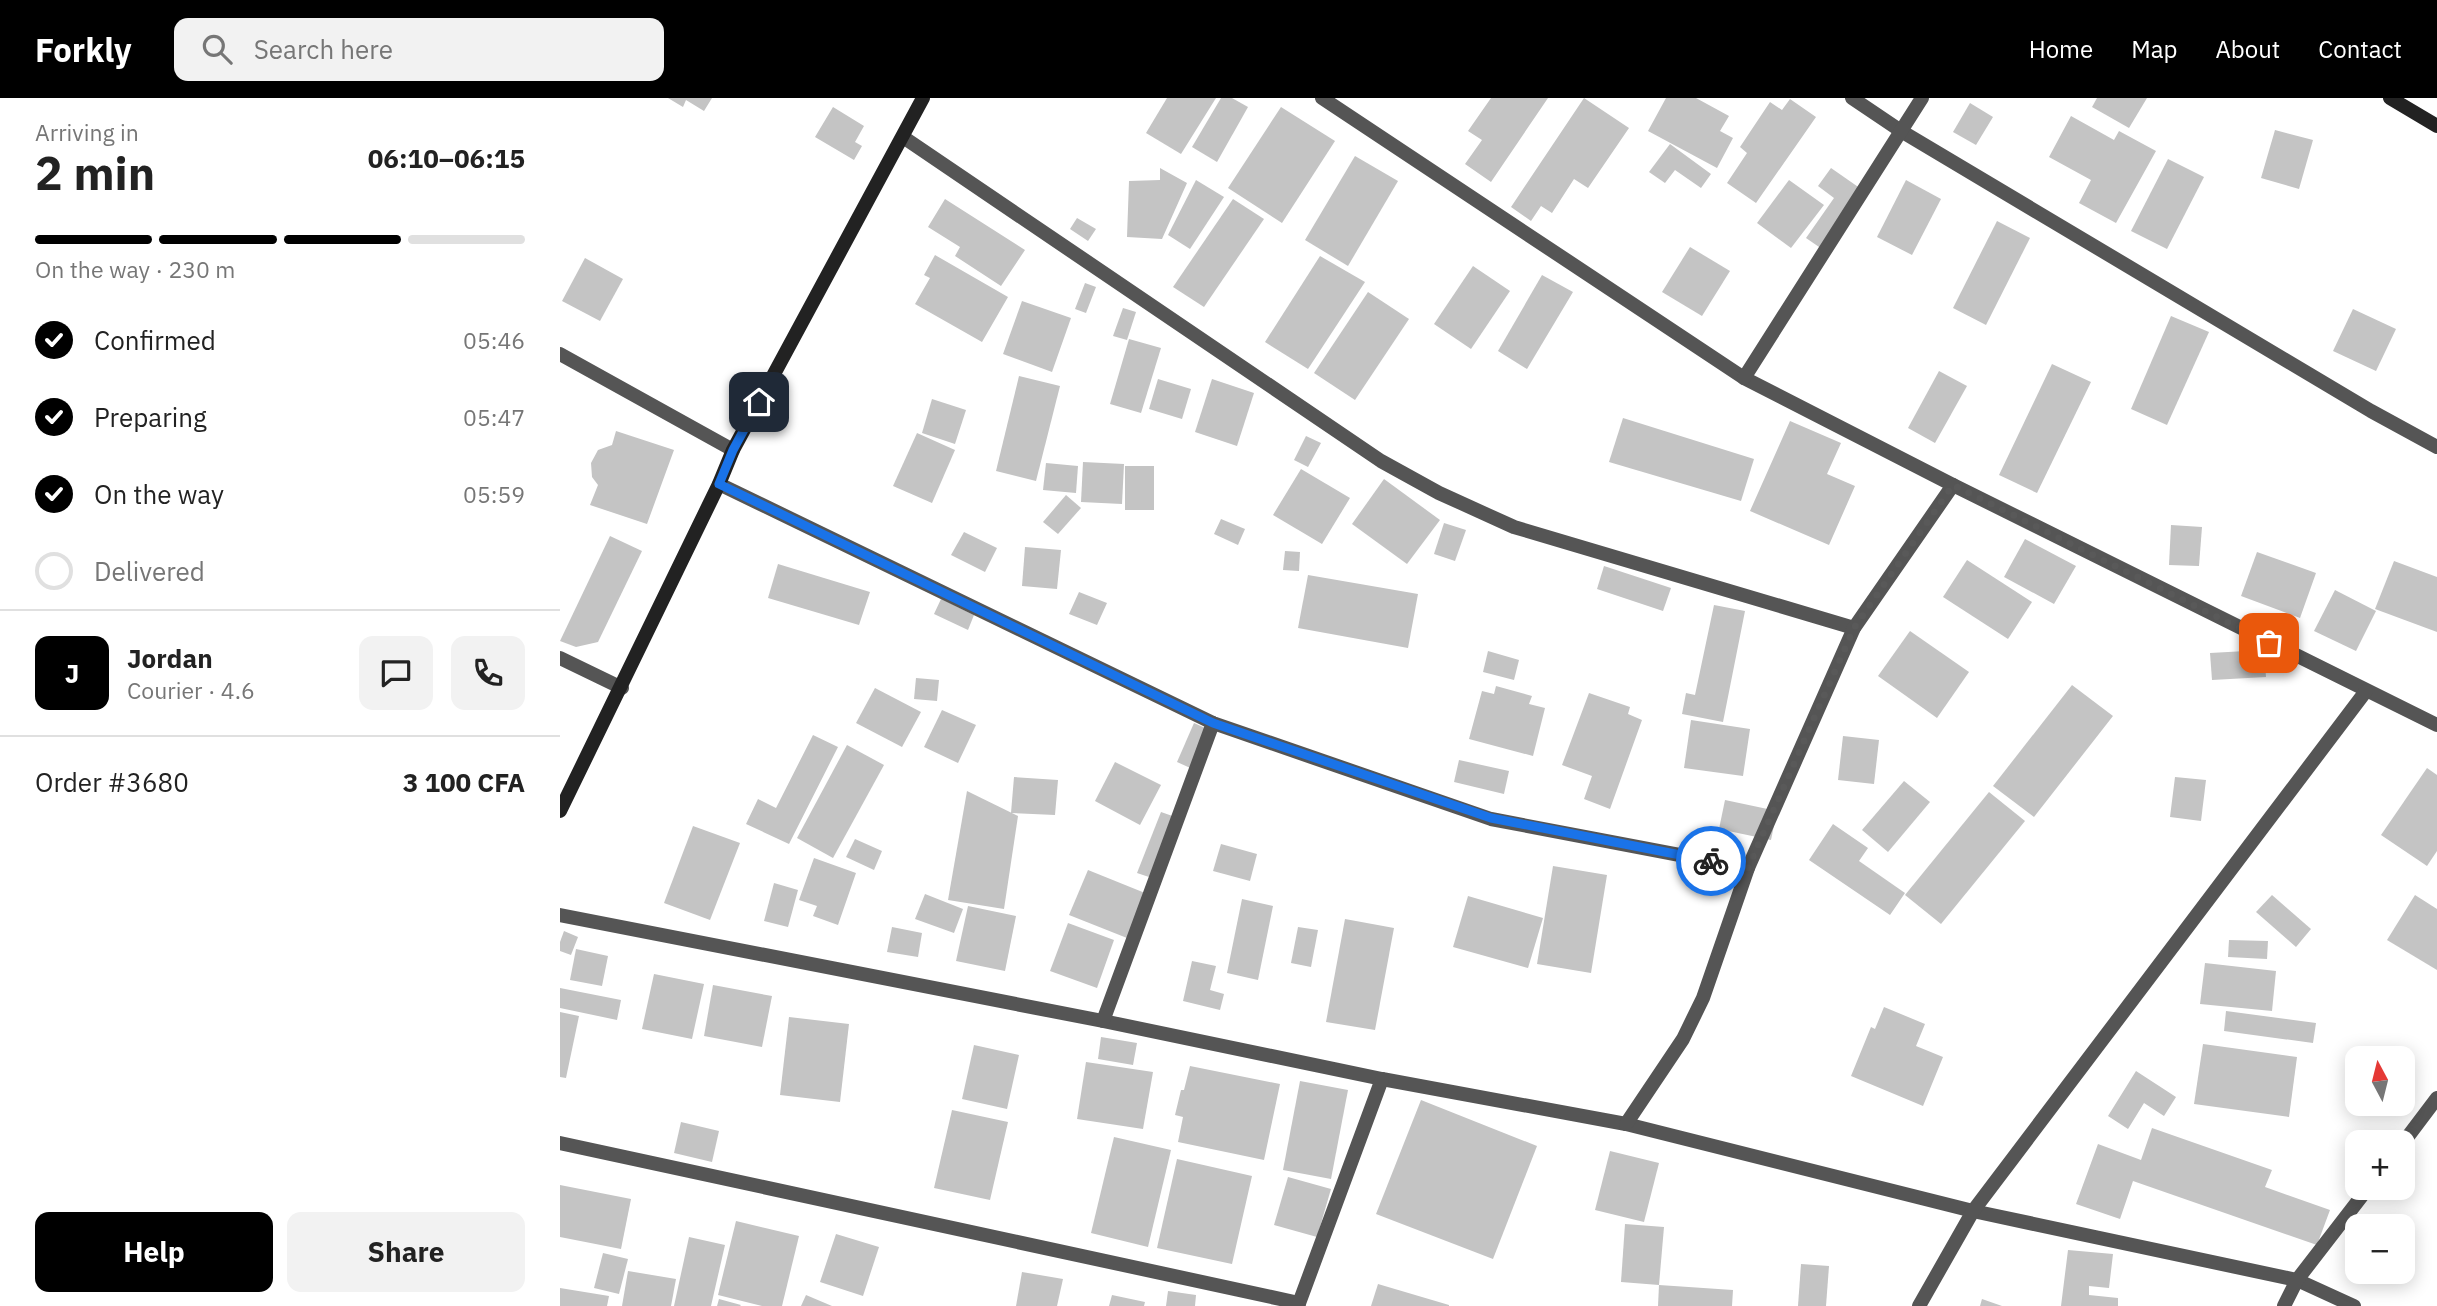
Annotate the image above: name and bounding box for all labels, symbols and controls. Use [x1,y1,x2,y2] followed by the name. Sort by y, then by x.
[174,18,664,81] search box
[35,28,132,71] text: Forkly
[198,30,236,68] icon: search
[254,32,393,66] text: Search here
[2029,33,2093,65] text: Home
[2131,33,2177,65] text: Map
[2215,33,2280,65] text: About
[2318,33,2402,65] text: Contact
[35,117,139,147] text: Arriving in
[368,141,525,175] text: 06:10–06:15
[35,143,155,203] text: 2 min
[35,254,235,284] text: On the way · 230 m
[35,321,73,359] icon: check
[94,323,216,357] text: Confirmed
[463,325,525,355] text: 05:46
[729,372,789,432] pin
[740,383,778,421] icon: home
[35,398,73,436] icon: check
[94,400,207,434] text: Preparing
[463,402,525,432] text: 05:47
[35,475,73,513] icon: check
[94,477,224,511] text: On the way
[463,479,525,509] text: 05:59
[94,554,205,588] text: Delivered
[2239,613,2299,673] pin
[2250,624,2288,662] icon: bag
[359,636,433,710] button: chat
[451,636,525,710] button: phone
[127,641,213,675] text: Jordan
[65,656,79,690] text: J
[127,675,255,705] text: Courier · 4.6
[35,765,189,799] text: Order #3680
[403,765,525,799] text: 3 100 CFA
[1676,826,1746,896] courier
[1692,842,1730,880] icon: bike
[2345,1046,2415,1116] north arrow
[2345,1046,2415,1284] map controls
[2345,1130,2415,1200] button: +
[35,1212,273,1292] button: Help
[287,1212,525,1292] button: Share
[2345,1214,2415,1284] button: −

